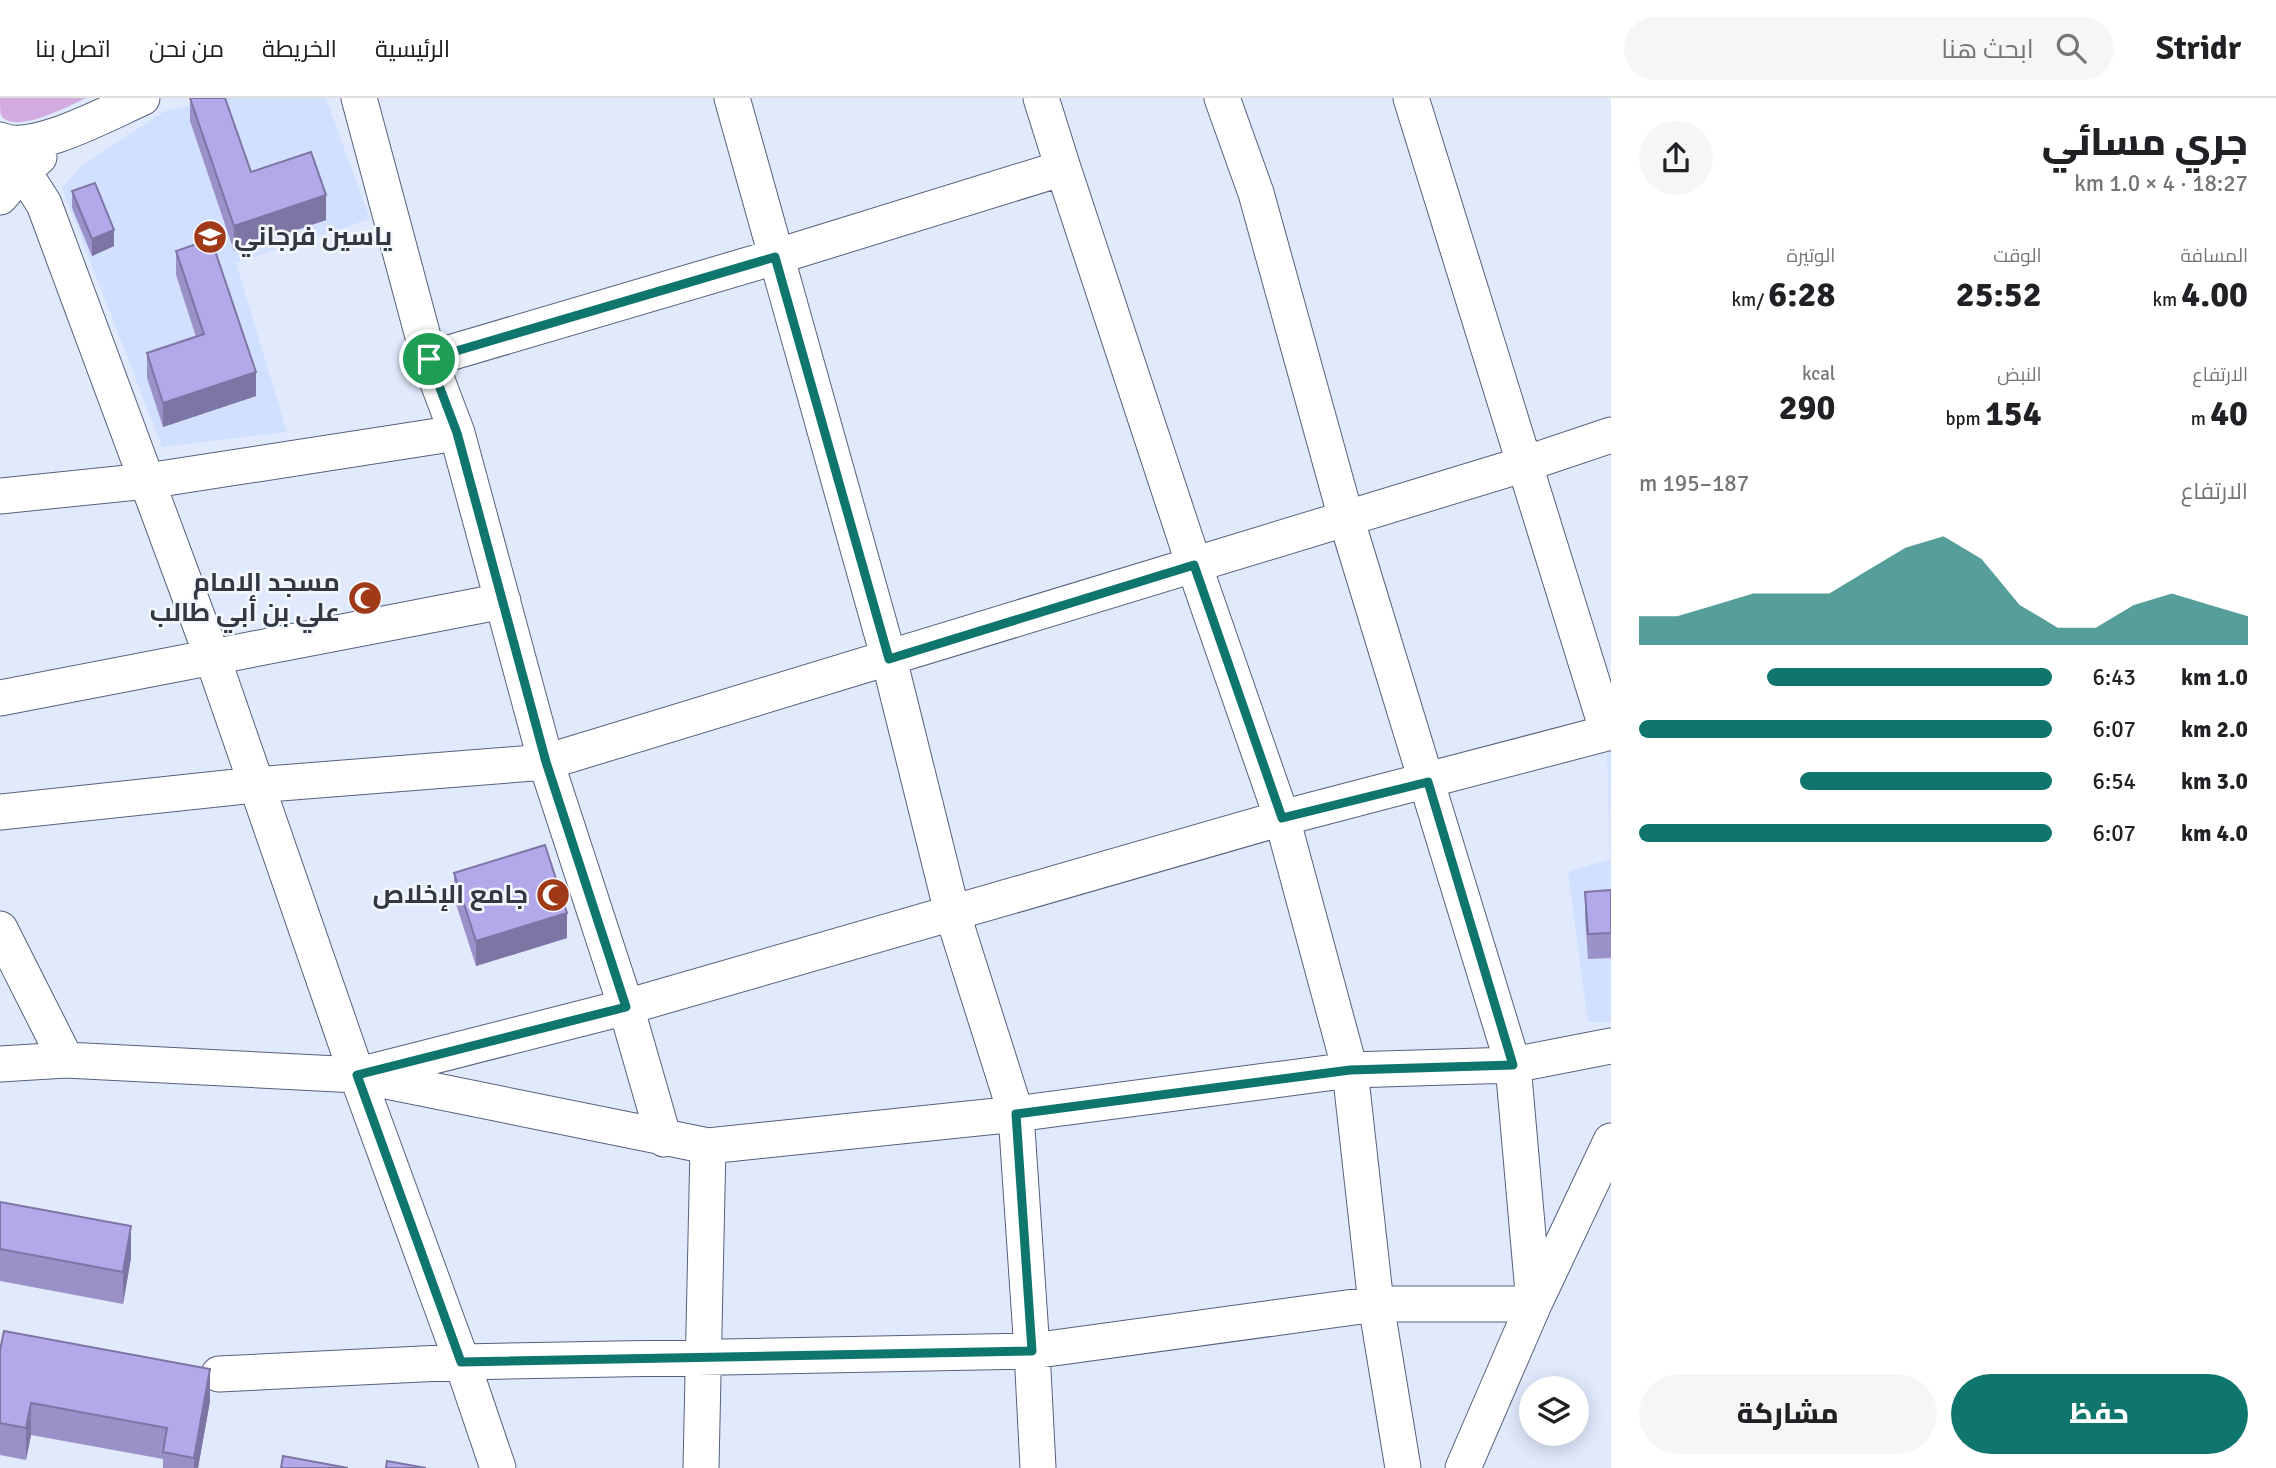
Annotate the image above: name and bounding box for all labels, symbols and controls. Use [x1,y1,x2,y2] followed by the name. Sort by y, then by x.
[1624,17,2114,80] search box
[2156,28,2241,69] text: Stridr
[2052,29,2090,67] icon: search
[35,34,111,64] text: اتصل بنا
[149,34,224,64] text: من نحن
[262,34,337,64] text: الخريطة
[375,34,450,64] text: الرئيسية
[1941,34,2034,66] text: ابحث هنا
[2042,119,2248,166] text: جري مسائي
[1639,121,1713,195] button: share
[2074,169,2248,198] text: 18:27 · 4 × 1.0 km
[191,218,229,256] school or university icon: ياسين فرجاني
[234,221,393,257] place label: ياسين فرجاني
[1787,244,1835,268] text: الوتيرة
[1993,244,2042,268] text: الوقت
[2180,244,2248,268] text: المسافة
[1768,273,1835,316] text: 6:28
[1956,273,2042,316] text: 25:52
[2181,273,2248,316] text: 4.00
[1731,288,1768,312] text: /km
[2152,288,2181,312] text: km
[399,329,459,389] pin
[410,340,448,378] icon: arrive
[1802,362,1835,386] text: kcal
[1997,363,2042,387] text: النبض
[2192,363,2248,387] text: الارتفاع
[1779,386,1835,429] text: 290
[1985,392,2042,435] text: 154
[2210,392,2248,435] text: 40
[1946,407,1985,431] text: bpm
[2191,407,2210,431] text: m
[1639,469,1749,498] text: 187–195 m
[2181,477,2248,506] text: الارتفاع
[150,567,340,633] place label: مسجد الامام علي بن أبي طالب
[346,579,384,617] mosque icon: مسجد الامام علي بن أبي طالب
[2093,663,2136,692] text: 6:43
[2181,663,2248,692] text: 1.0 km
[2093,715,2136,744] text: 6:07
[2181,715,2248,744] text: 2.0 km
[2093,767,2136,796] text: 6:54
[2181,767,2248,796] text: 3.0 km
[2093,819,2136,848] text: 6:07
[2181,819,2248,848] text: 4.0 km
[534,876,572,914] mosque icon: جامع الإخلاص
[373,879,528,911] place label: جامع الإخلاص
[1639,1374,1937,1454] button: مشاركة
[1951,1374,2248,1454] button: حفظ
[1519,1376,1589,1446] map controls
[1519,1376,1589,1446] button: layers

